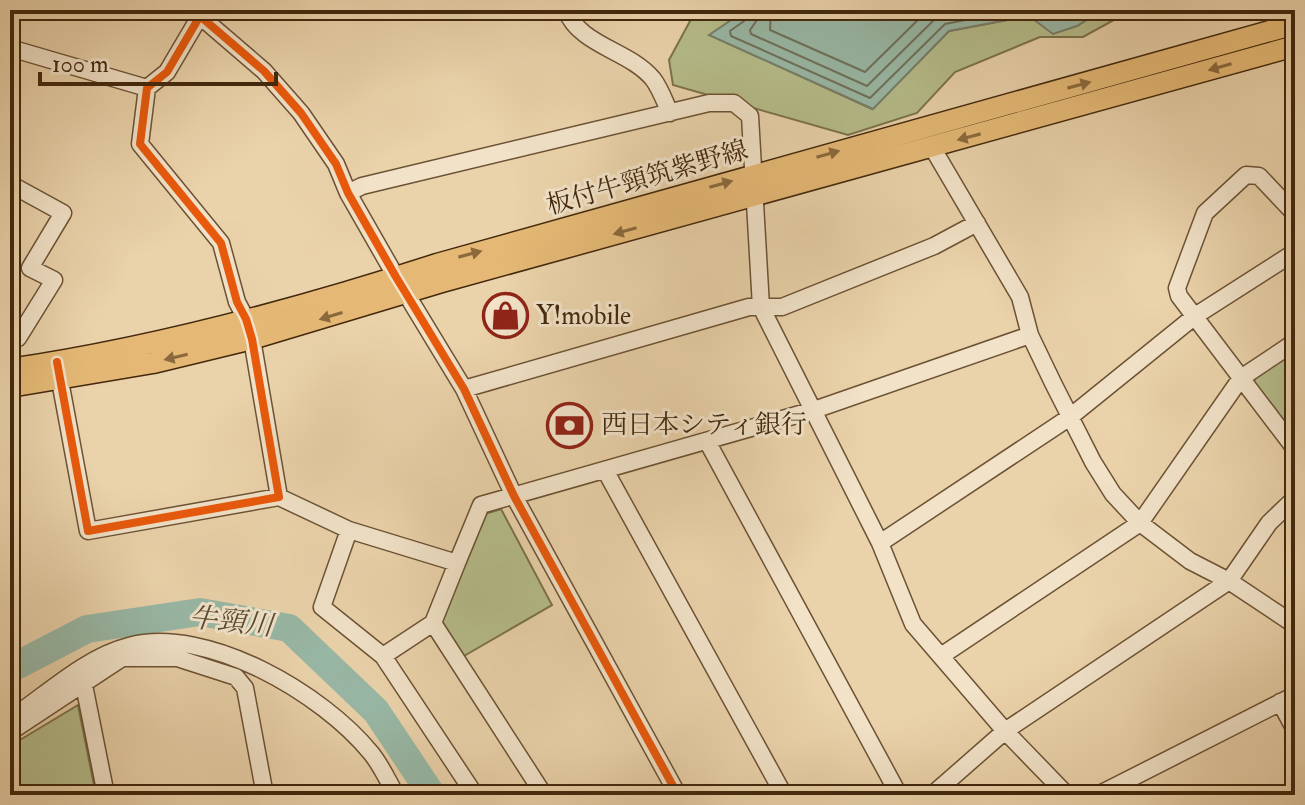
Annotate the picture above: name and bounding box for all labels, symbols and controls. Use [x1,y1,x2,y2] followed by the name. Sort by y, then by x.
[40,36,276,86] scale bar
[52,49,109,80] text: 100 m
[1207,62,1232,74] one-way arrow
[1066,79,1091,91] one-way arrow
[957,131,981,144] one-way arrow
[543,134,751,222] street label: 板付牛頸筑紫野線
[815,148,840,160] one-way arrow
[708,178,733,190] one-way arrow
[613,225,637,238] one-way arrow
[458,248,483,260] one-way arrow
[481,292,529,340] shop icon: Y!mobile
[536,300,631,332] place label: Y!mobile
[319,310,343,323] one-way arrow
[163,352,188,364] one-way arrow
[546,401,594,449] bank icon: 西日本シティ銀行
[601,409,807,441] place label: 西日本シティ銀行
[187,600,278,644] water label: 牛頸川

